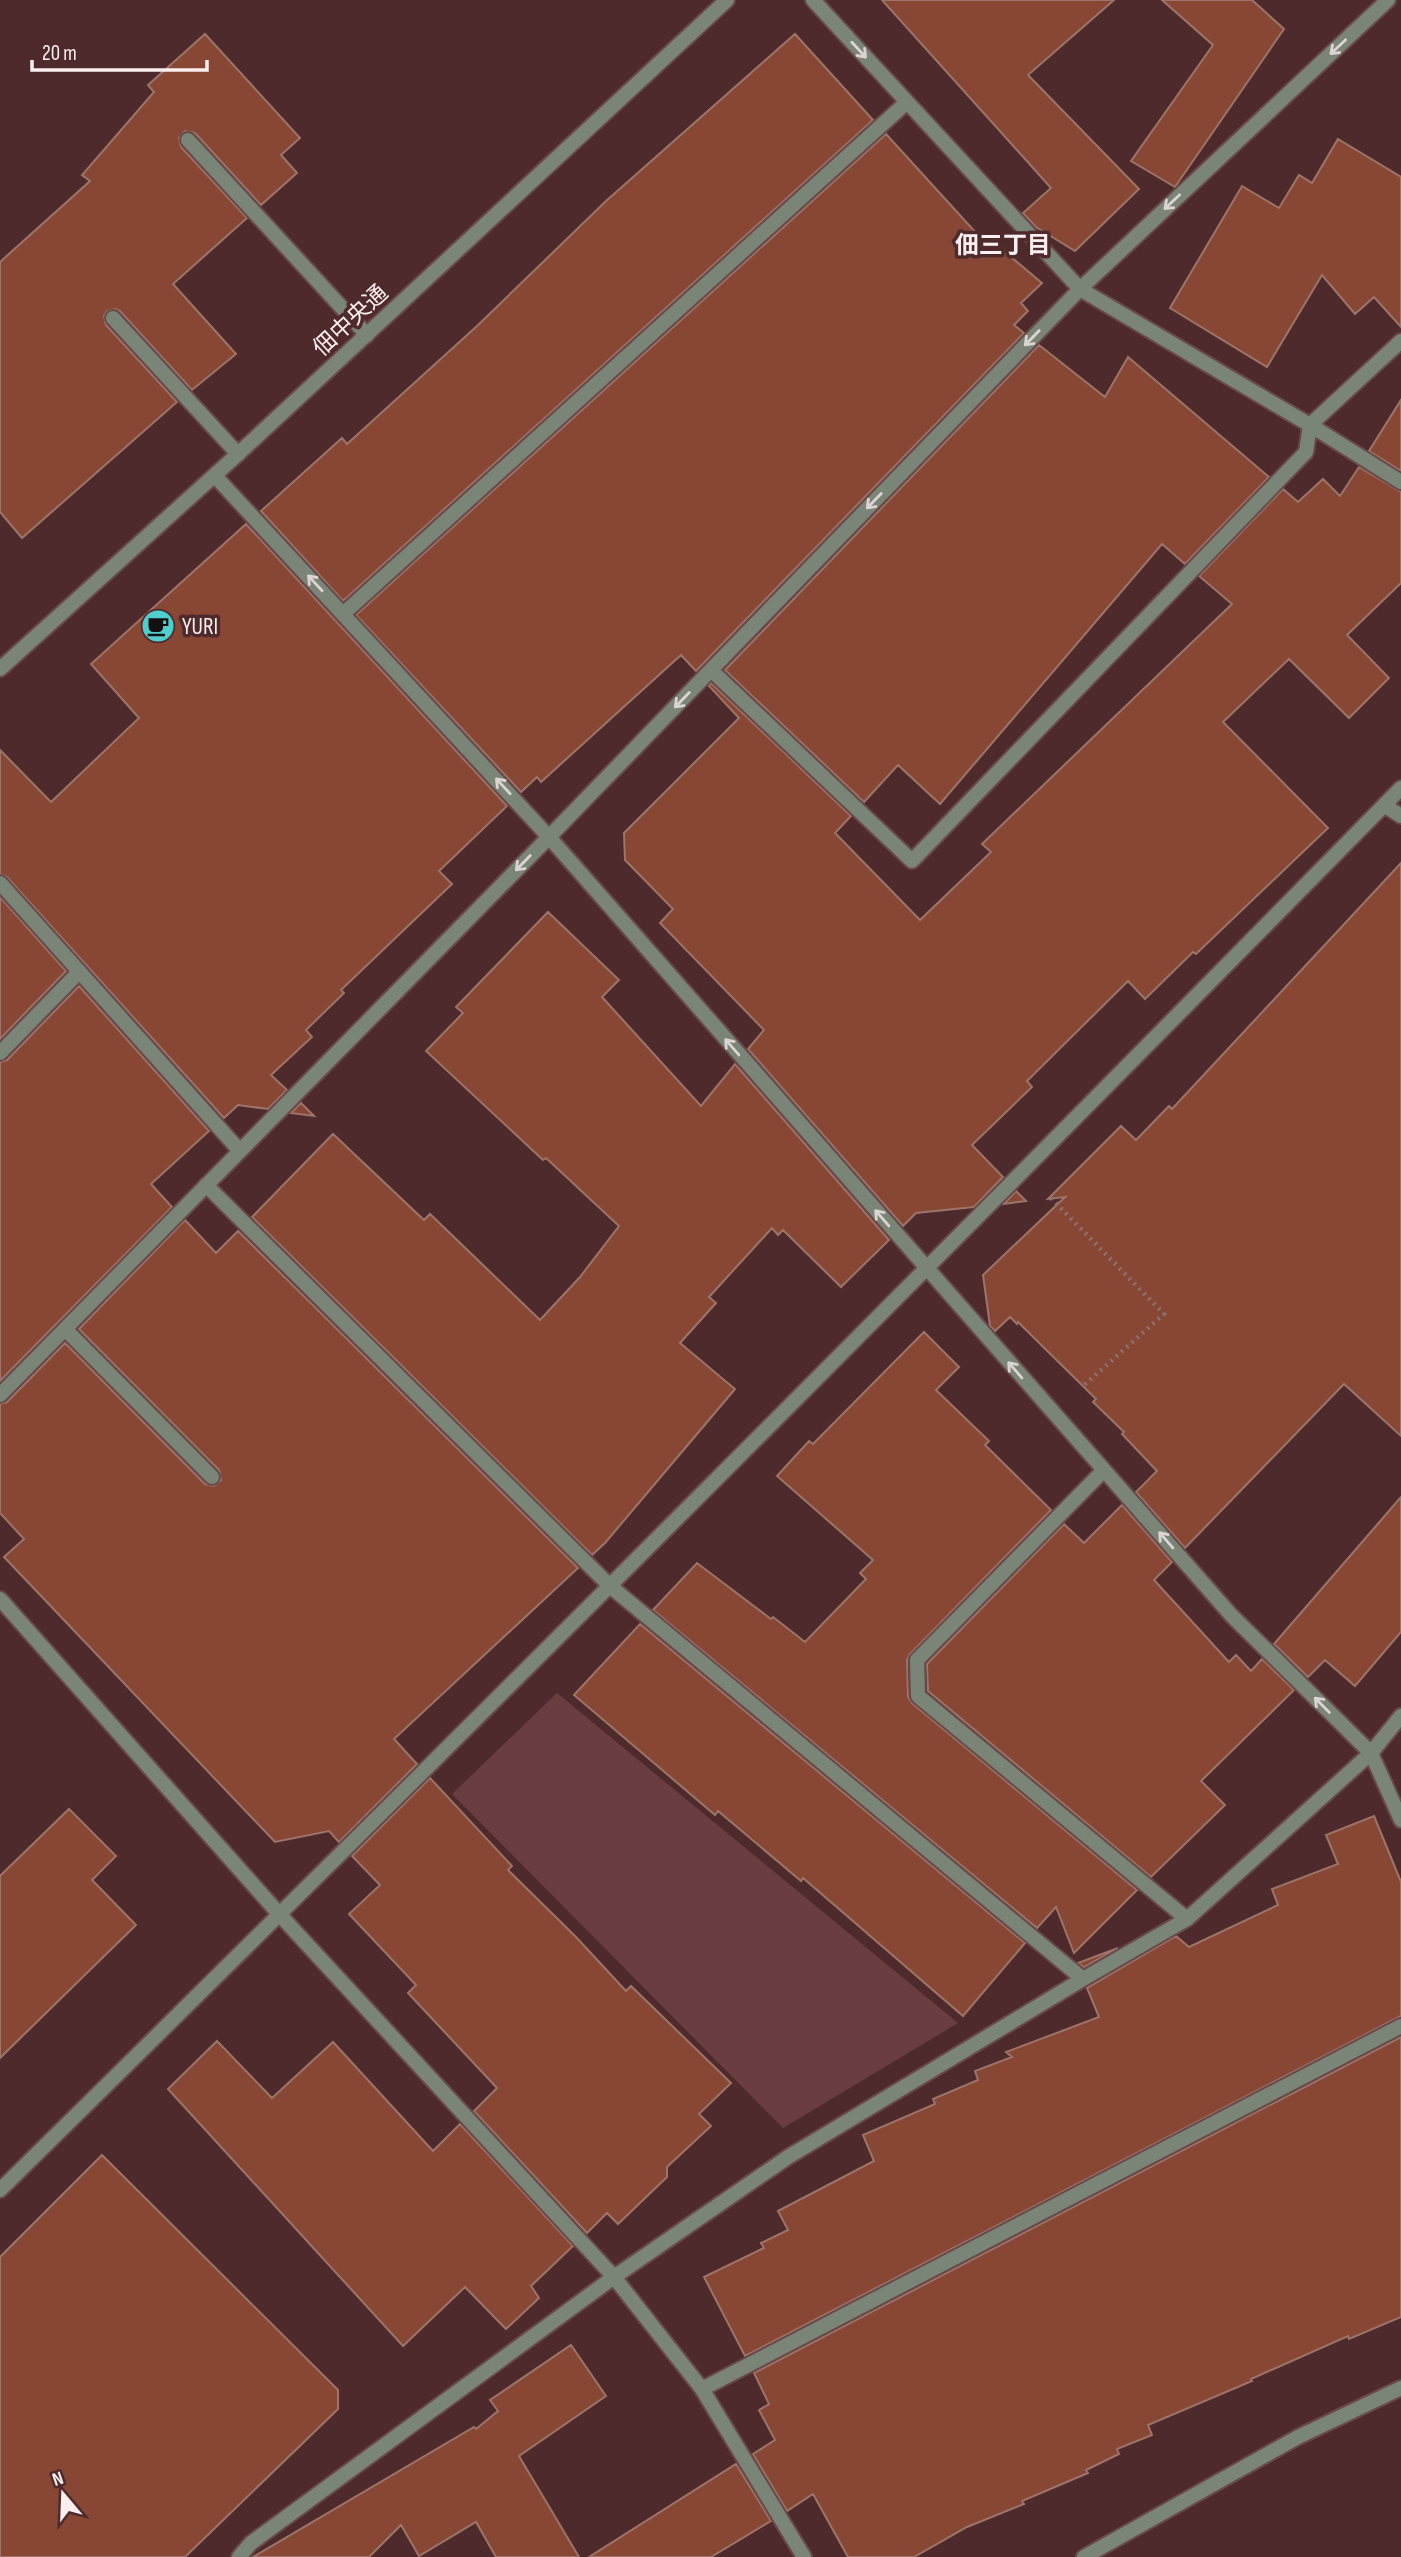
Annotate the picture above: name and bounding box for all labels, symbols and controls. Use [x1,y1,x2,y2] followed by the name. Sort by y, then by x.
[32,28,206,72] scale bar
[1330,38,1347,55] one-way arrow
[42,41,77,66] text: 20 m
[851,41,868,58] one-way arrow
[1164,194,1181,211] one-way arrow
[955,231,1051,260] district label: 佃三丁目
[307,279,394,362] street label: 佃中央通
[1024,329,1041,346] one-way arrow
[866,492,883,509] one-way arrow
[306,575,323,592] one-way arrow
[139,607,177,645] cafe icon: YURI
[182,613,218,641] place label: YURI
[673,691,690,708] one-way arrow
[494,778,511,795] one-way arrow
[515,854,532,871] one-way arrow
[724,1038,740,1056] one-way arrow
[874,1209,890,1227] one-way arrow
[1007,1361,1023,1379] one-way arrow
[1158,1532,1174,1550] one-way arrow
[1314,1697,1331,1714] one-way arrow
[28,2459,98,2529] north arrow
[49,2467,66,2492] text: N

